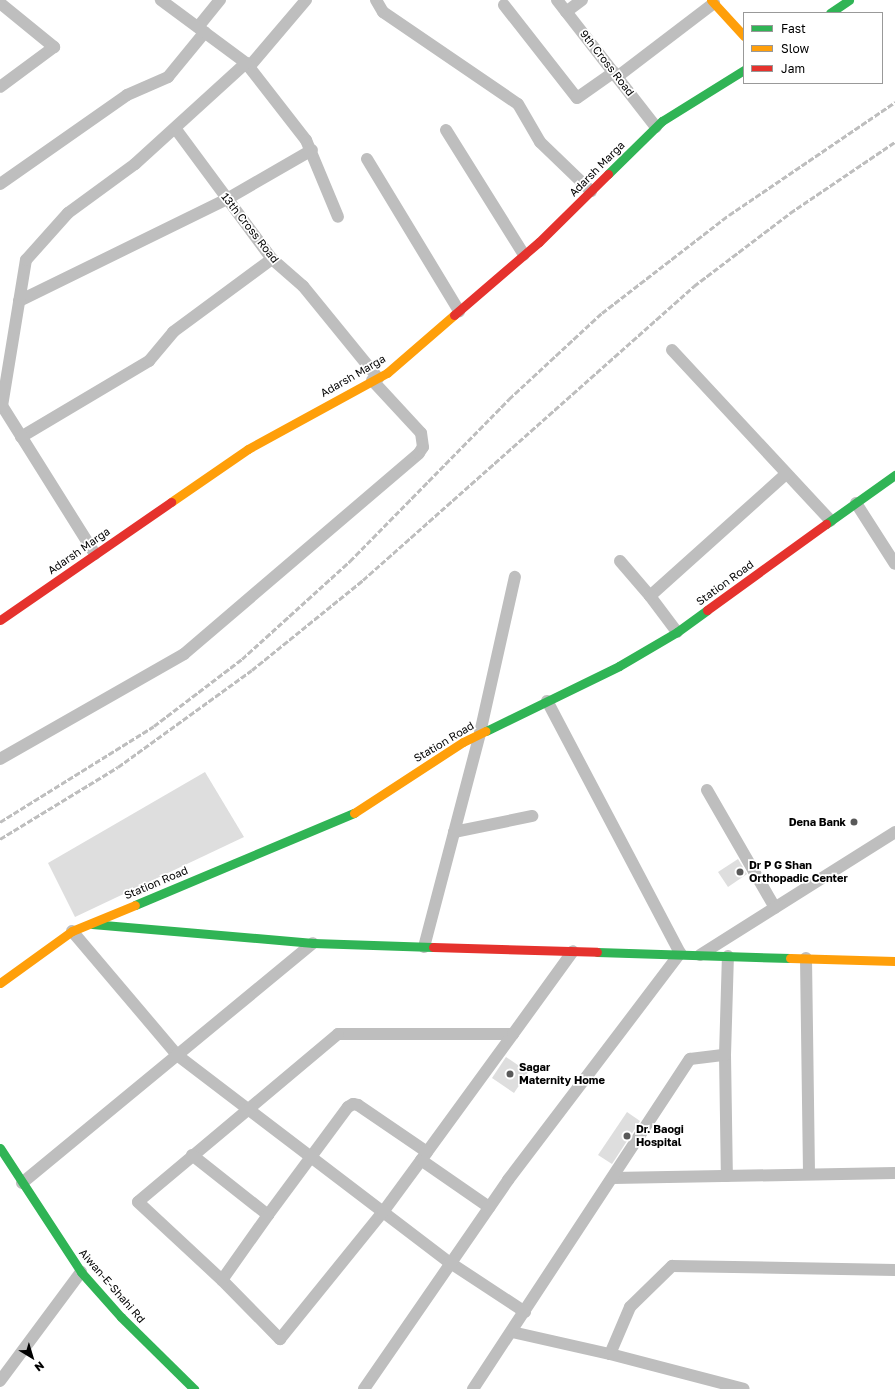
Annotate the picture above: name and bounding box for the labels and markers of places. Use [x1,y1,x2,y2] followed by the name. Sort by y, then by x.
[789,815,846,829] place label: Dena Bank
[849,817,859,827] marker: Dena Bank
[749,859,848,885] place label: Dr P G Shan Orthopadic Center
[734,866,746,878] marker: Dr P G Shan Orthopadic Center
[519,1061,605,1087] place label: Sagar Maternity Home
[504,1068,516,1080] marker: Sagar Maternity Home
[636,1123,684,1149] place label: Dr. Baogi Hospital
[621,1130,633,1142] marker: Dr. Baogi Hospital

